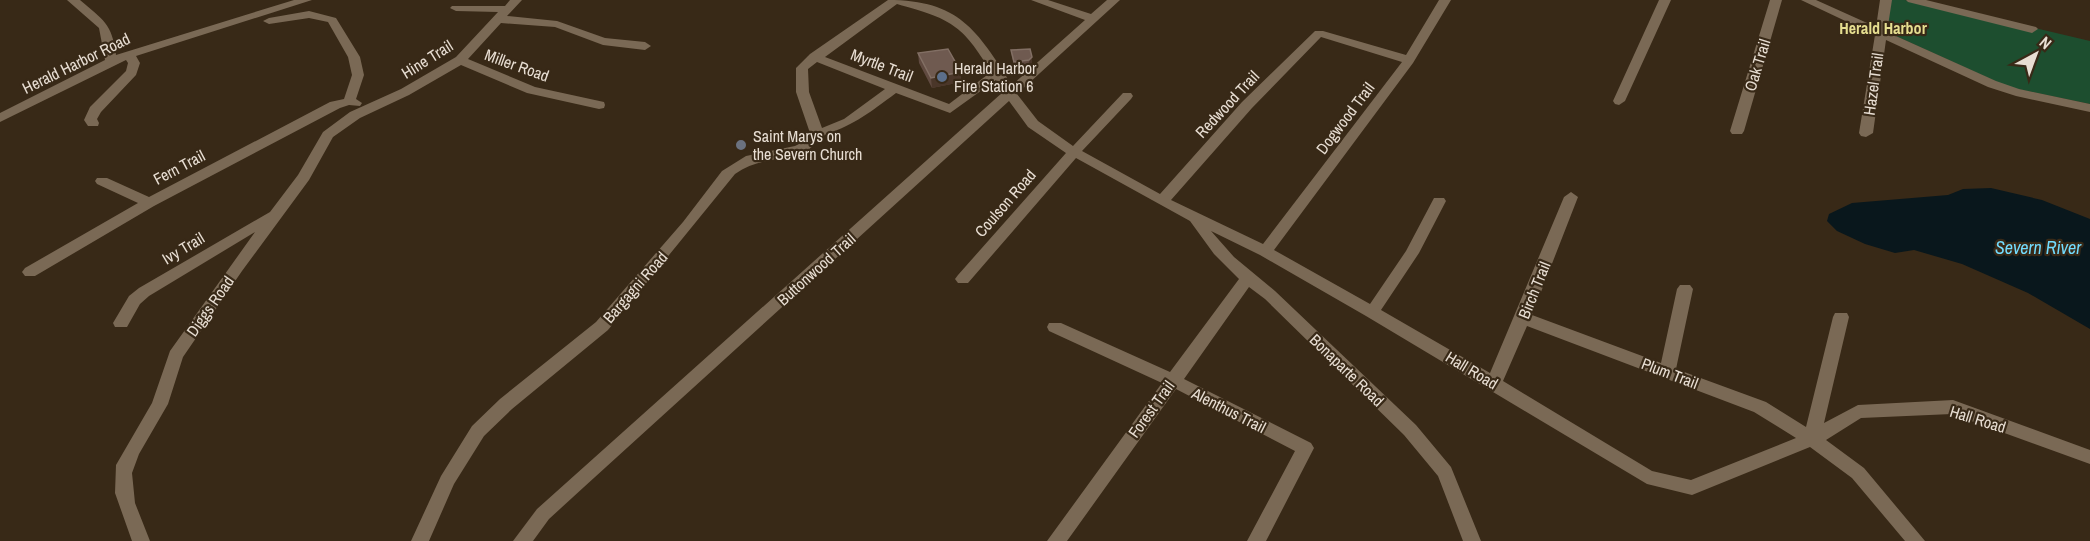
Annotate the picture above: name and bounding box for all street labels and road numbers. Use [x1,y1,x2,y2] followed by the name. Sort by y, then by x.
[18,27,134,99] street label: Herald Harbor Road
[397,35,457,83] street label: Hine Trail
[1739,36,1775,94] street label: Oak Trail
[482,43,552,87] street label: Miller Road
[848,43,916,87] street label: Myrtle Trail
[1858,51,1888,117] street label: Hazel Trail
[1190,65,1264,142] street label: Redwood Trail
[1311,78,1379,158] street label: Dogwood Trail
[149,144,209,190] street label: Fern Trail
[969,164,1041,242] street label: Coulson Road
[158,227,208,269] street label: Ivy Trail
[772,228,860,310] street label: Buttonwood Trail
[598,246,672,328] street label: Bargagni Road
[1513,258,1555,322] street label: Birch Trail
[181,271,239,341] street label: Diggs Road
[1305,329,1389,411] street label: Bonaparte Road
[1442,346,1502,394] street label: Hall Road
[1638,352,1702,394] street label: Plum Trail
[1123,376,1179,442] street label: Forest Trail
[1187,382,1270,438] street label: Alenthus Trail
[1947,400,2009,438] street label: Hall Road

